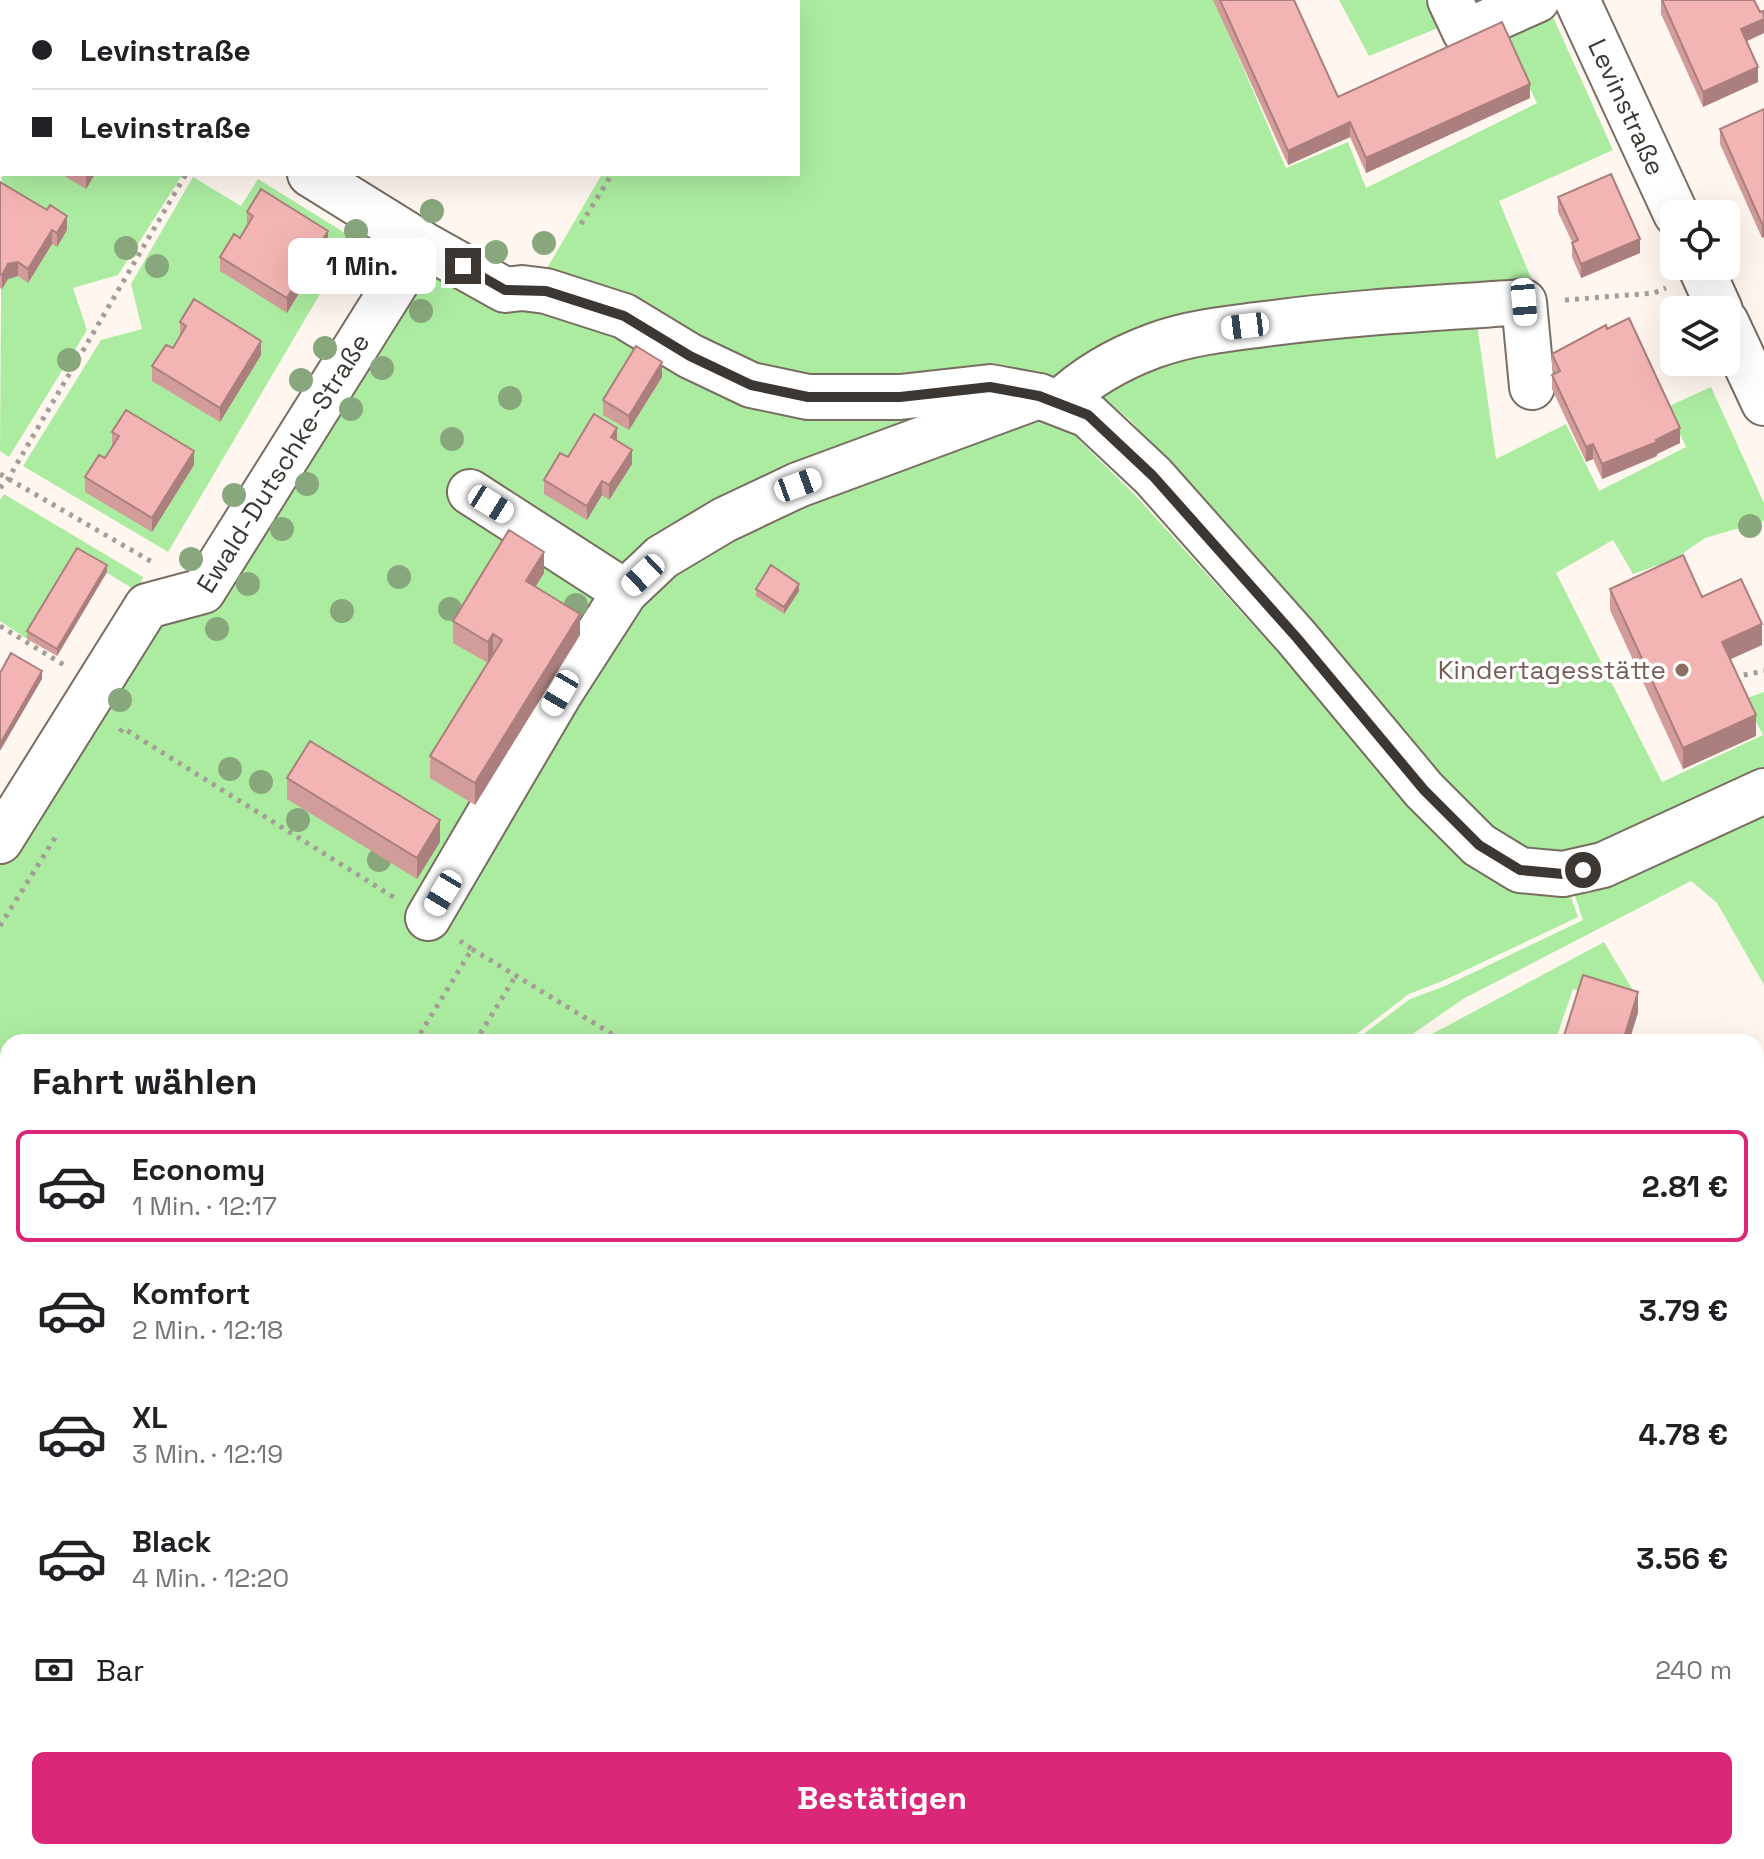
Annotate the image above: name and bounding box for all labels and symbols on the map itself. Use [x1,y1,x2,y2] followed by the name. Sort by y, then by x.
[1580,33,1673,181] street label: Levinstraße
[287,238,435,294] callout: 1 Min.
[445,248,481,284] route end
[1510,277,1538,327] car
[1220,311,1270,341] car
[189,327,377,599] street label: Ewald-Dutschke-Straße
[771,466,825,504] car
[464,481,518,527] car
[617,550,669,600] car
[1438,653,1666,687] place label: Kindertagesstätte
[1673,661,1691,679] marker: Kindertagesstätte
[538,666,582,720] car
[1565,852,1601,888] route start
[420,866,466,920] car

